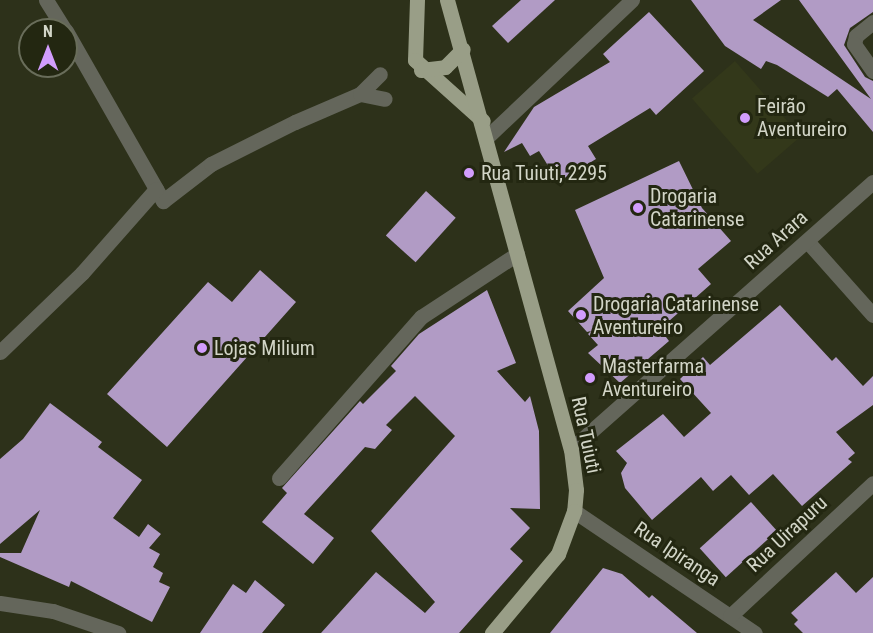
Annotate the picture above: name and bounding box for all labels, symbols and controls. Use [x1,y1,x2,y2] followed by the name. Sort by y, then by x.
[18,18,78,78] north arrow
[43,22,53,41] text: N
[757,94,847,141] place label: Feirão Aventureiro
[738,111,752,125] marker: Feirão Aventureiro
[481,161,607,185] place label: Rua Tuiuti, 2295
[462,166,476,180] marker: Rua Tuiuti, 2295
[650,184,744,231] place label: Drogaria Catarinense
[631,201,645,215] marker: Drogaria Catarinense
[740,205,812,275] street label: Rua Arara
[593,292,759,339] place label: Drogaria Catarinense Aventureiro
[574,308,588,322] marker: Drogaria Catarinense Aventureiro
[214,336,315,360] place label: Lojas Milium
[195,341,209,355] marker: Lojas Milium
[602,354,704,401] place label: Masterfarma Aventureiro
[583,371,597,385] marker: Masterfarma Aventureiro
[566,394,606,476] street label: Rua Tuiuti
[742,491,832,577] street label: Rua Uirapuru
[630,517,724,591] street label: Rua Ipiranga

